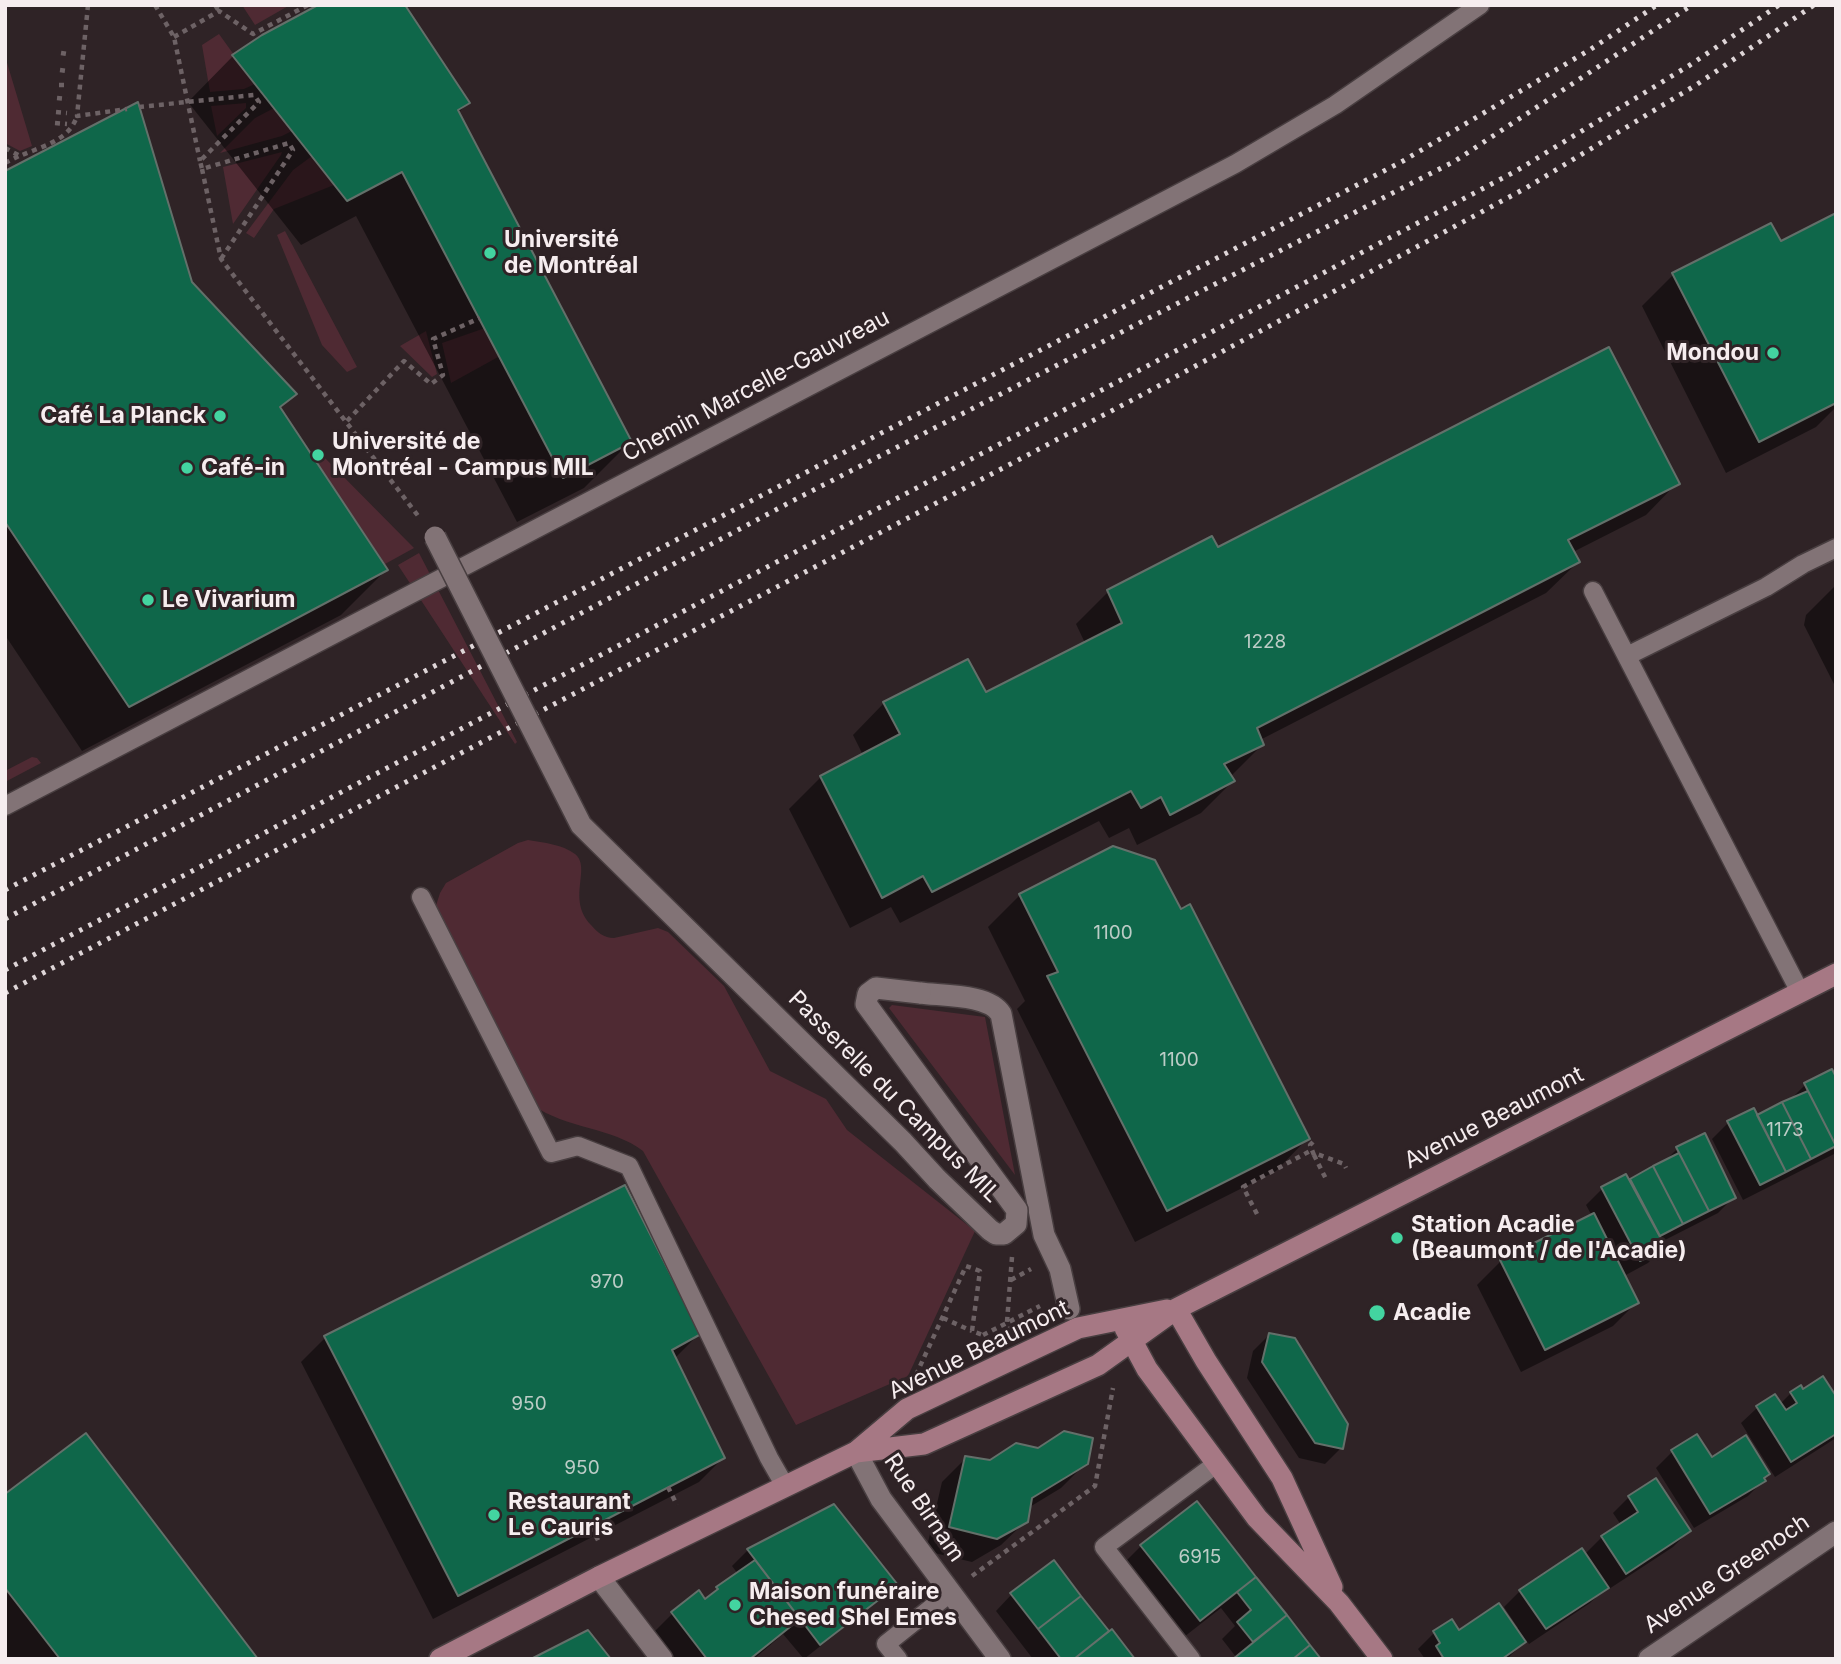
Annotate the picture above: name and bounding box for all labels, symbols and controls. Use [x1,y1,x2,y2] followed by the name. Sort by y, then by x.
[504,226,638,280] place label: Université de Montréal
[482,245,498,261] marker: Université de Montréal
[618,304,894,468] street label: Chemin Marcelle-Gauvreau
[1666,339,1759,367] place label: Mondou
[1765,345,1781,361] marker: Mondou
[40,402,206,430] place label: Café La Planck
[212,408,228,424] marker: Café La Planck
[332,428,594,482] place label: Université de Montréal - Campus MIL
[310,447,326,463] marker: Université de Montréal - Campus MIL
[201,454,285,482] place label: Café-in
[179,460,195,476] marker: Café-in
[162,586,296,614] place label: Le Vivarium
[140,592,156,608] marker: Le Vivarium
[1244,631,1286,653] house number: 1228
[1093,922,1133,944] house number: 1100
[782,985,1006,1209] street label: Passerelle du Campus MIL
[1159,1049,1199,1071] house number: 1100
[1400,1061,1588,1175] street label: Avenue Beaumont
[1766,1119,1804,1141] house number: 1173
[1411,1211,1687,1265] place label: Station Acadie (Beaumont / de l'Acadie)
[1389,1230,1405,1246] marker: Station Acadie (Beaumont / de l'Acadie)
[590,1271,624,1293] house number: 970
[884,1294,1074,1406] street label: Avenue Beaumont
[1393,1299,1471,1327] place label: Acadie
[1367,1303,1387,1323] marker: Acadie
[511,1393,547,1415] house number: 950
[878,1449,970,1567] street label: Rue Birnam
[564,1457,600,1479] house number: 950
[508,1488,631,1542] place label: Restaurant Le Cauris
[486,1507,502,1523] marker: Restaurant Le Cauris
[1639,1508,1815,1640] street label: Avenue Greenoch
[1179,1546,1221,1568] house number: 6915
[749,1578,957,1632] place label: Maison funéraire Chesed Shel Emes
[727,1597,743,1613] marker: Maison funéraire Chesed Shel Emes

